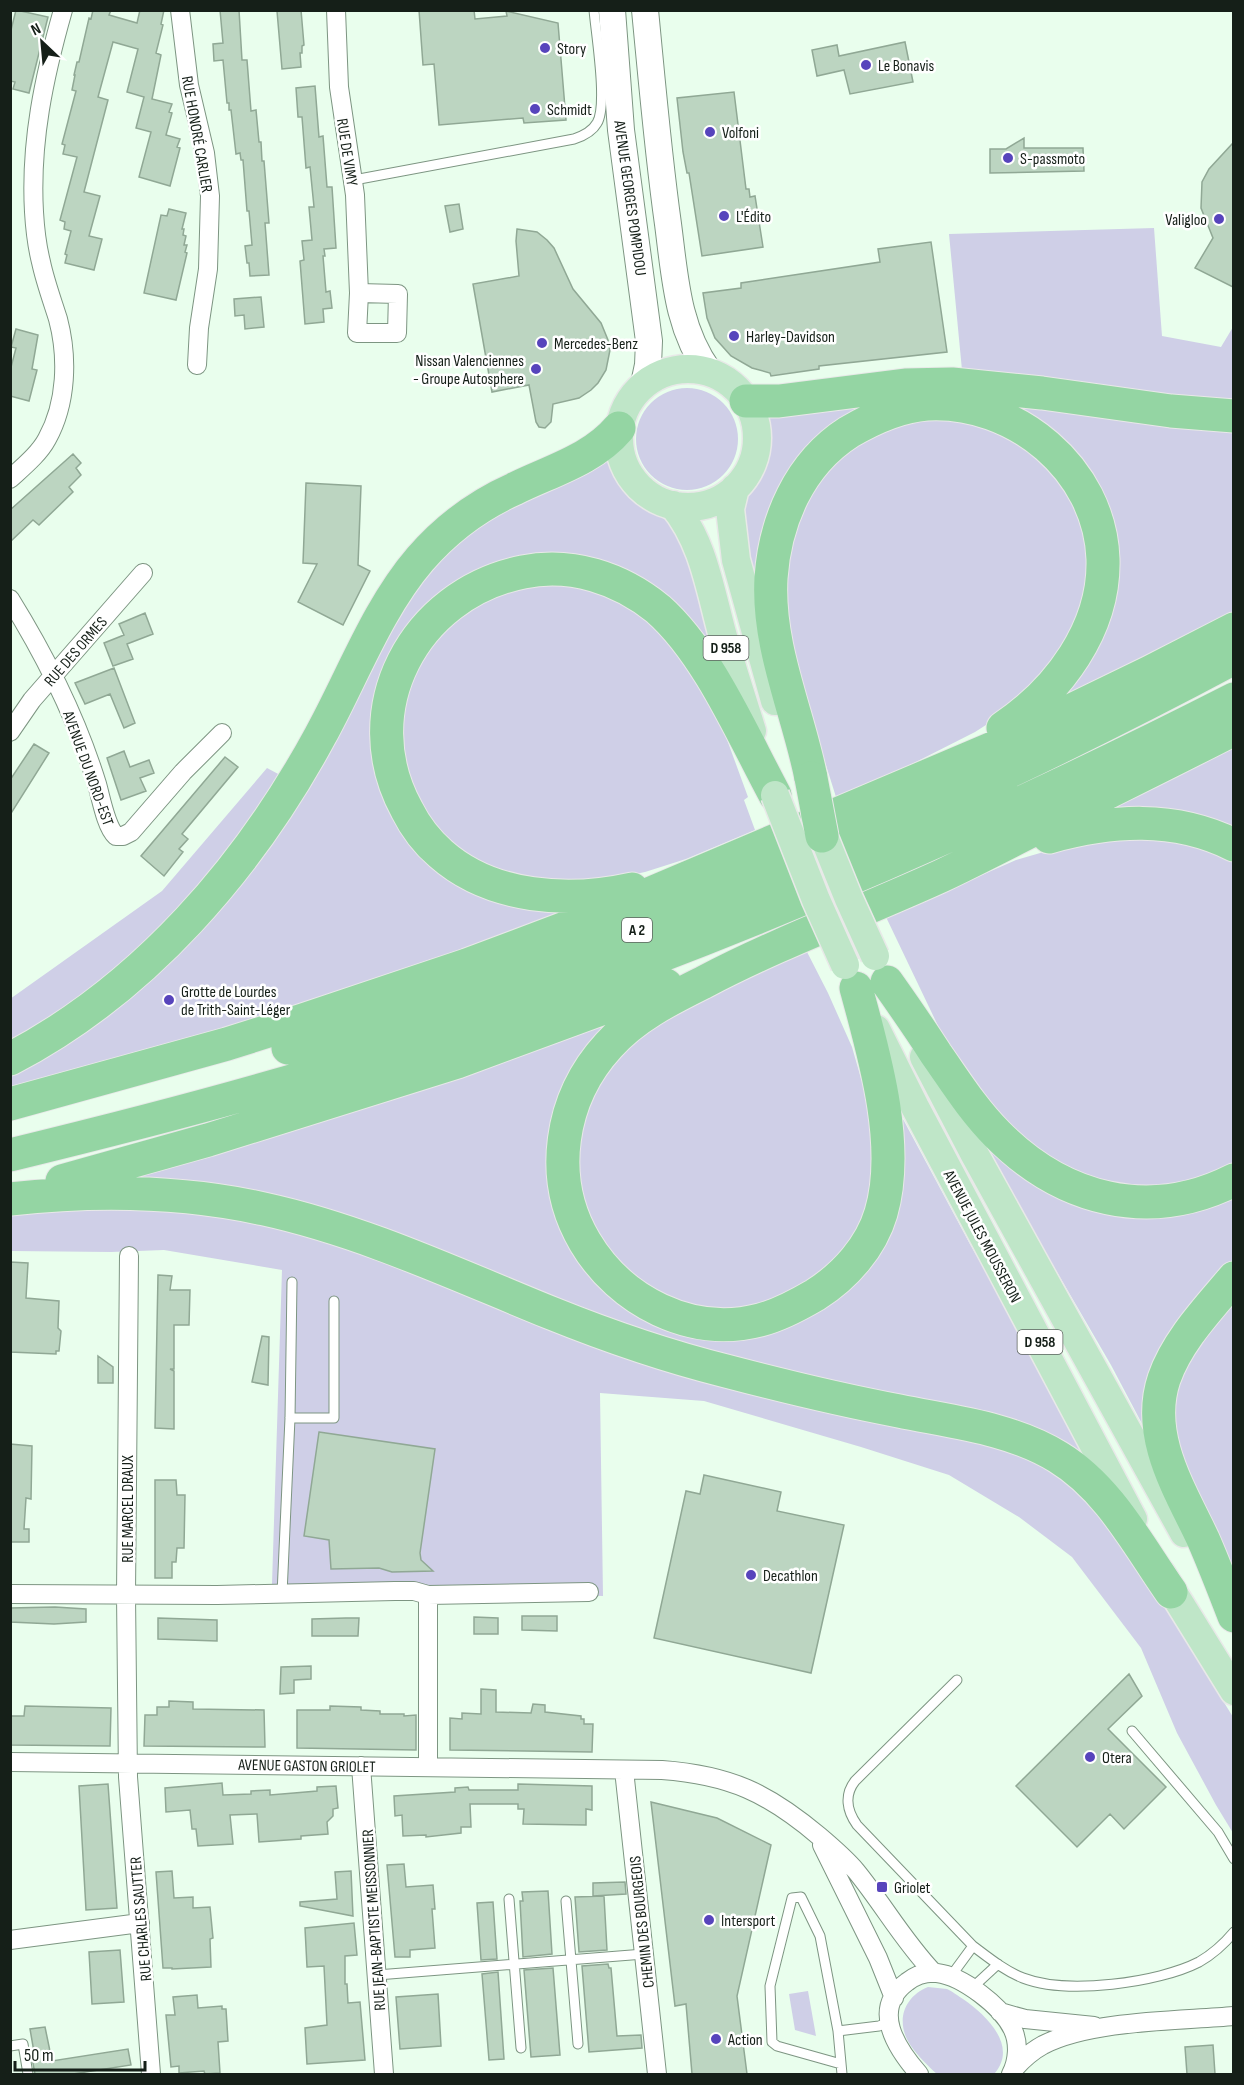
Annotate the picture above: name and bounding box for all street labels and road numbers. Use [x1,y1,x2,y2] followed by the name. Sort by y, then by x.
[177,74,216,194] street label: RUE HONORÉ CARLIER
[332,117,361,188] street label: RUE DE VIMY
[609,118,650,277] street label: AVENUE GEORGES POMPIDOU
[41,613,112,691] street label: RUE DES ORMES
[704,636,748,660] road number: D 958
[58,708,117,829] street label: AVENUE DU NORD-EST
[622,918,652,942] road number: A 2
[938,1166,1025,1306] street label: AVENUE JULES MOUSSERON
[1018,1330,1062,1354] road number: D 958
[119,1455,138,1563] street label: RUE MARCEL DRAUX
[237,1756,376,1777] street label: AVENUE GASTON GRIOLET
[359,1828,390,2011] street label: RUE JEAN-BAPTISTE MEISSONNIER
[626,1855,659,1989] street label: CHEMIN DES BOURGEOIS
[127,1856,156,1982] street label: RUE CHARLES SAUTTER

